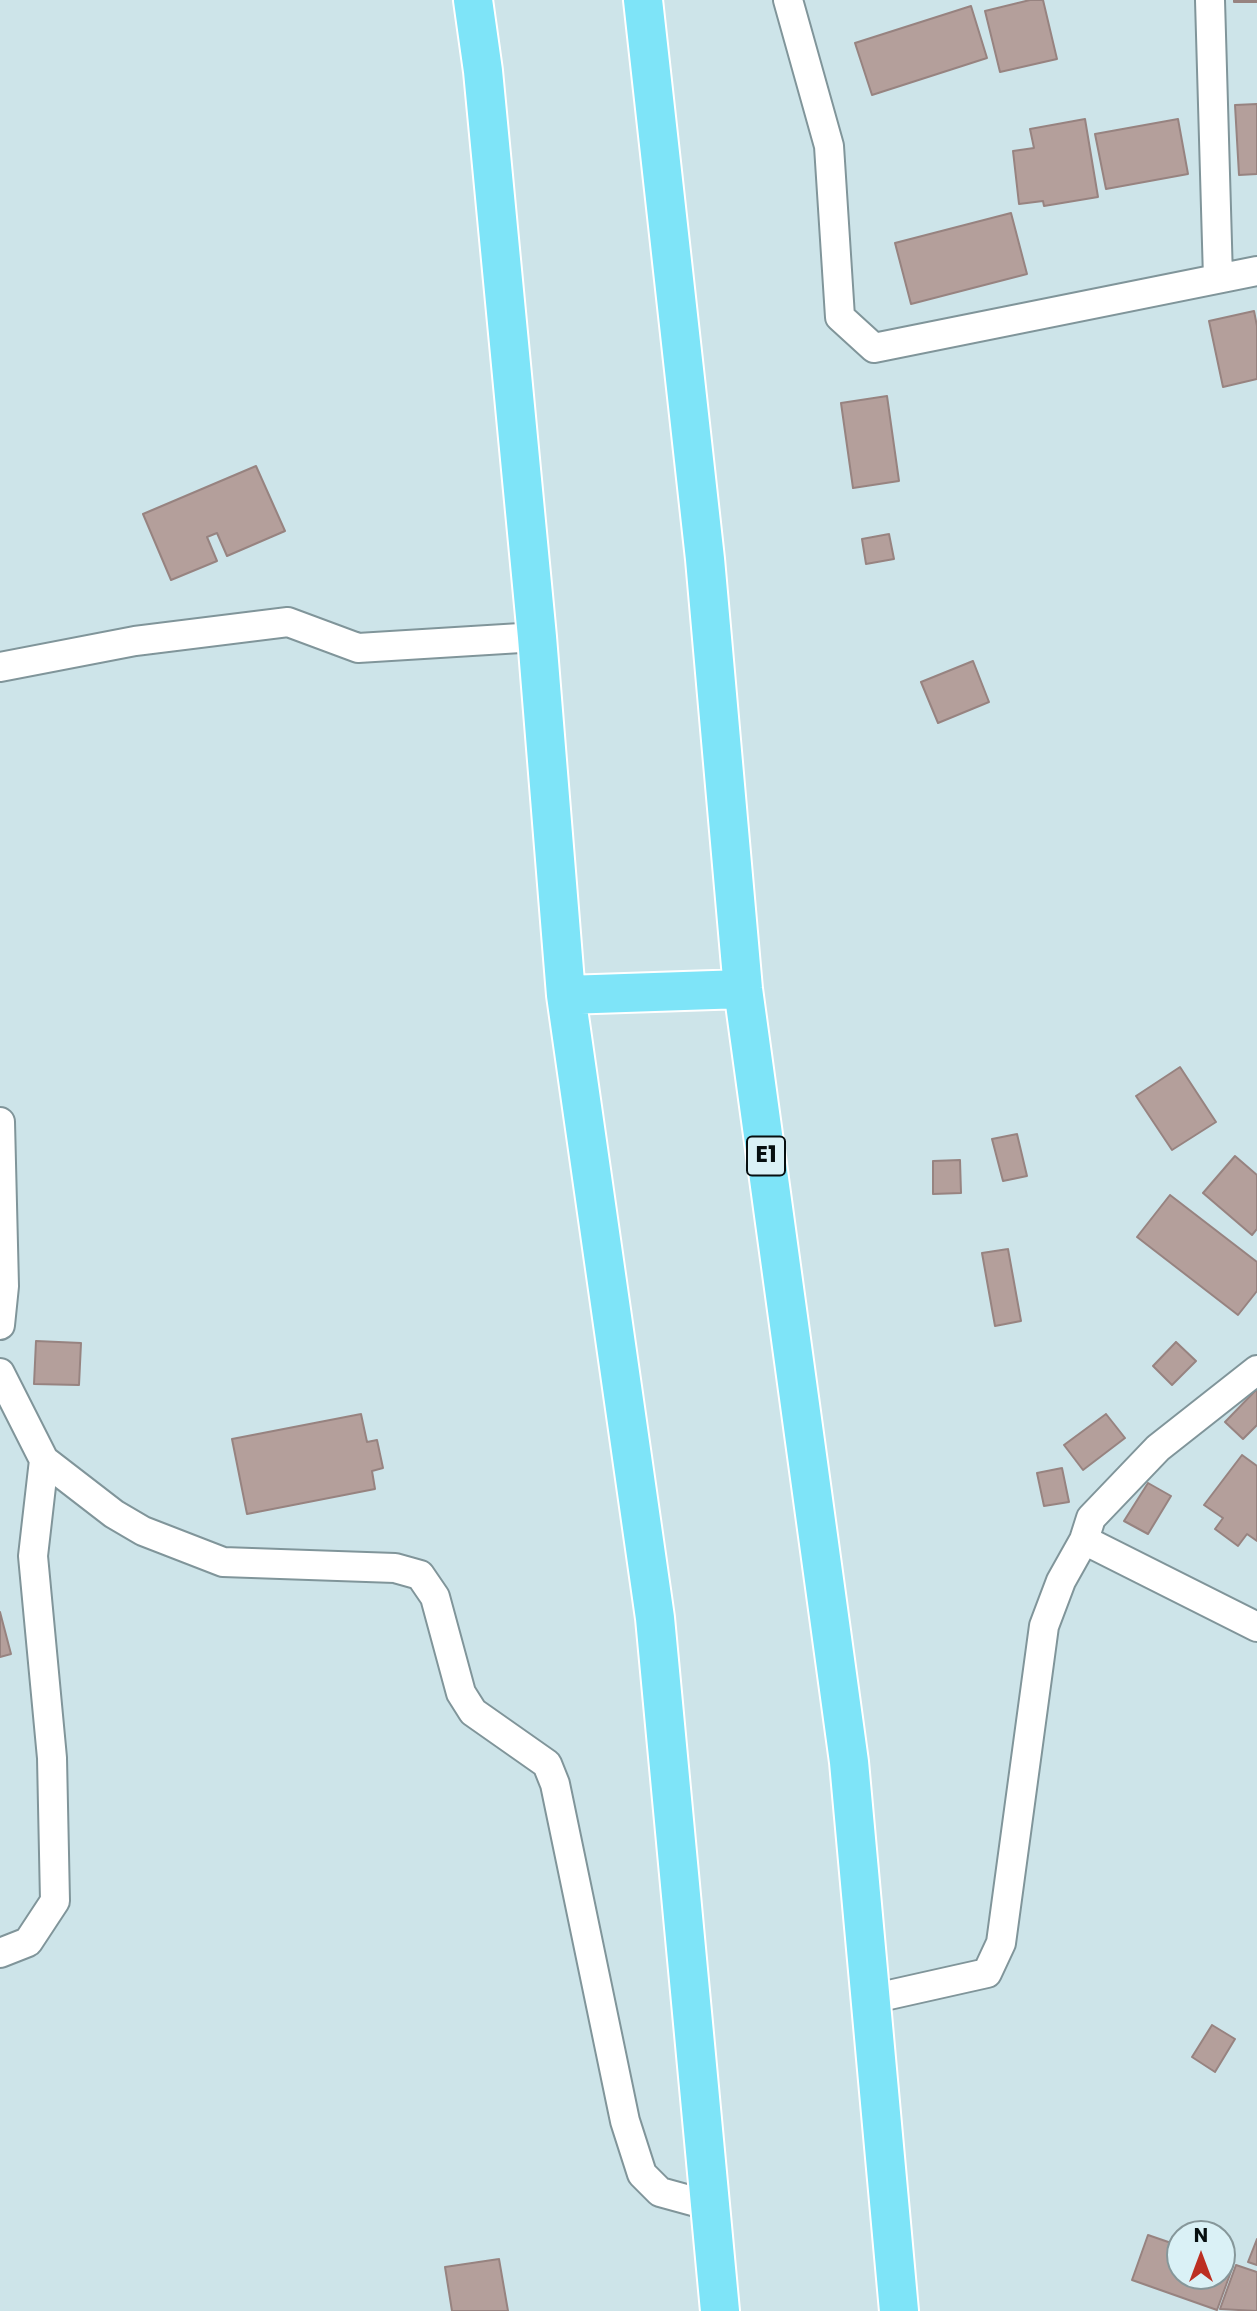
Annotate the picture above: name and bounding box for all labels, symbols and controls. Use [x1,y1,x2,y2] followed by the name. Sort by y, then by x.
[747,1136,785,1176] road number: E1
[1166,2220,1236,2290] north arrow
[1194,2222,1208,2249] text: N

